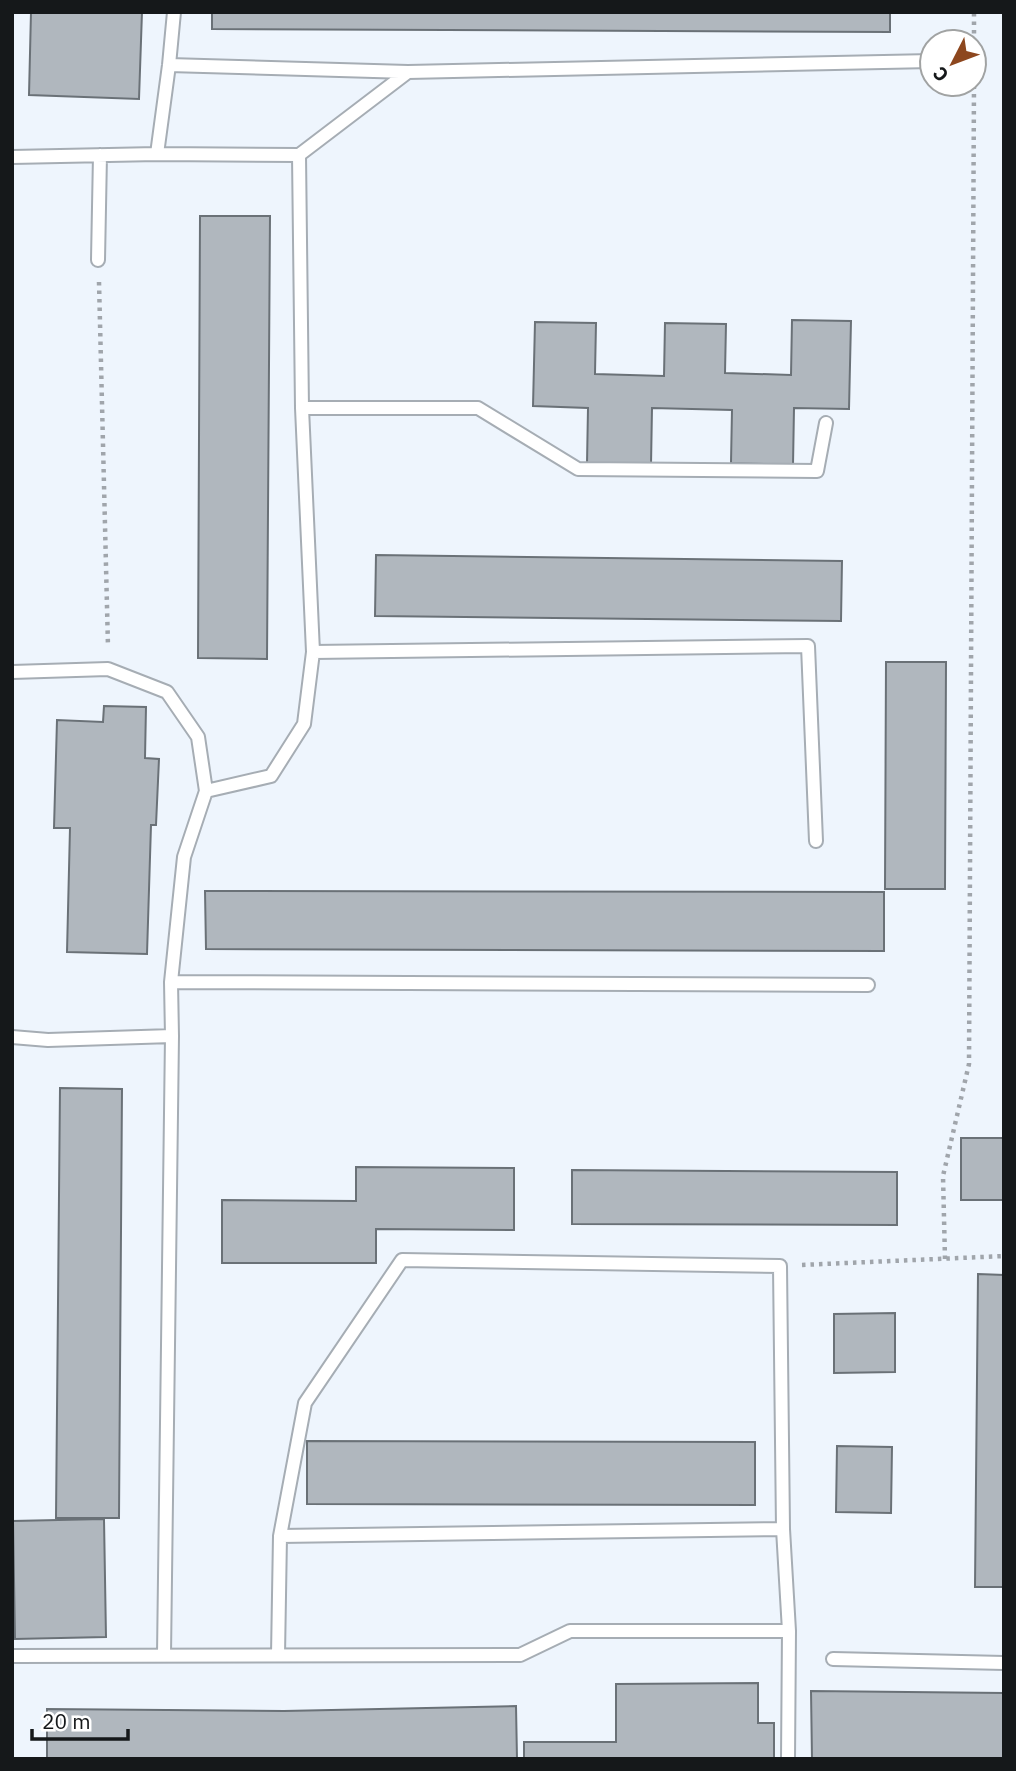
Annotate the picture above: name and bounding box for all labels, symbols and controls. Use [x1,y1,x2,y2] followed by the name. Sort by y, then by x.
[918,28,988,98] north arrow
[927,62,953,87] text: С
[32,1698,128,1742] scale bar
[42,1707,91,1735] text: 20 m

